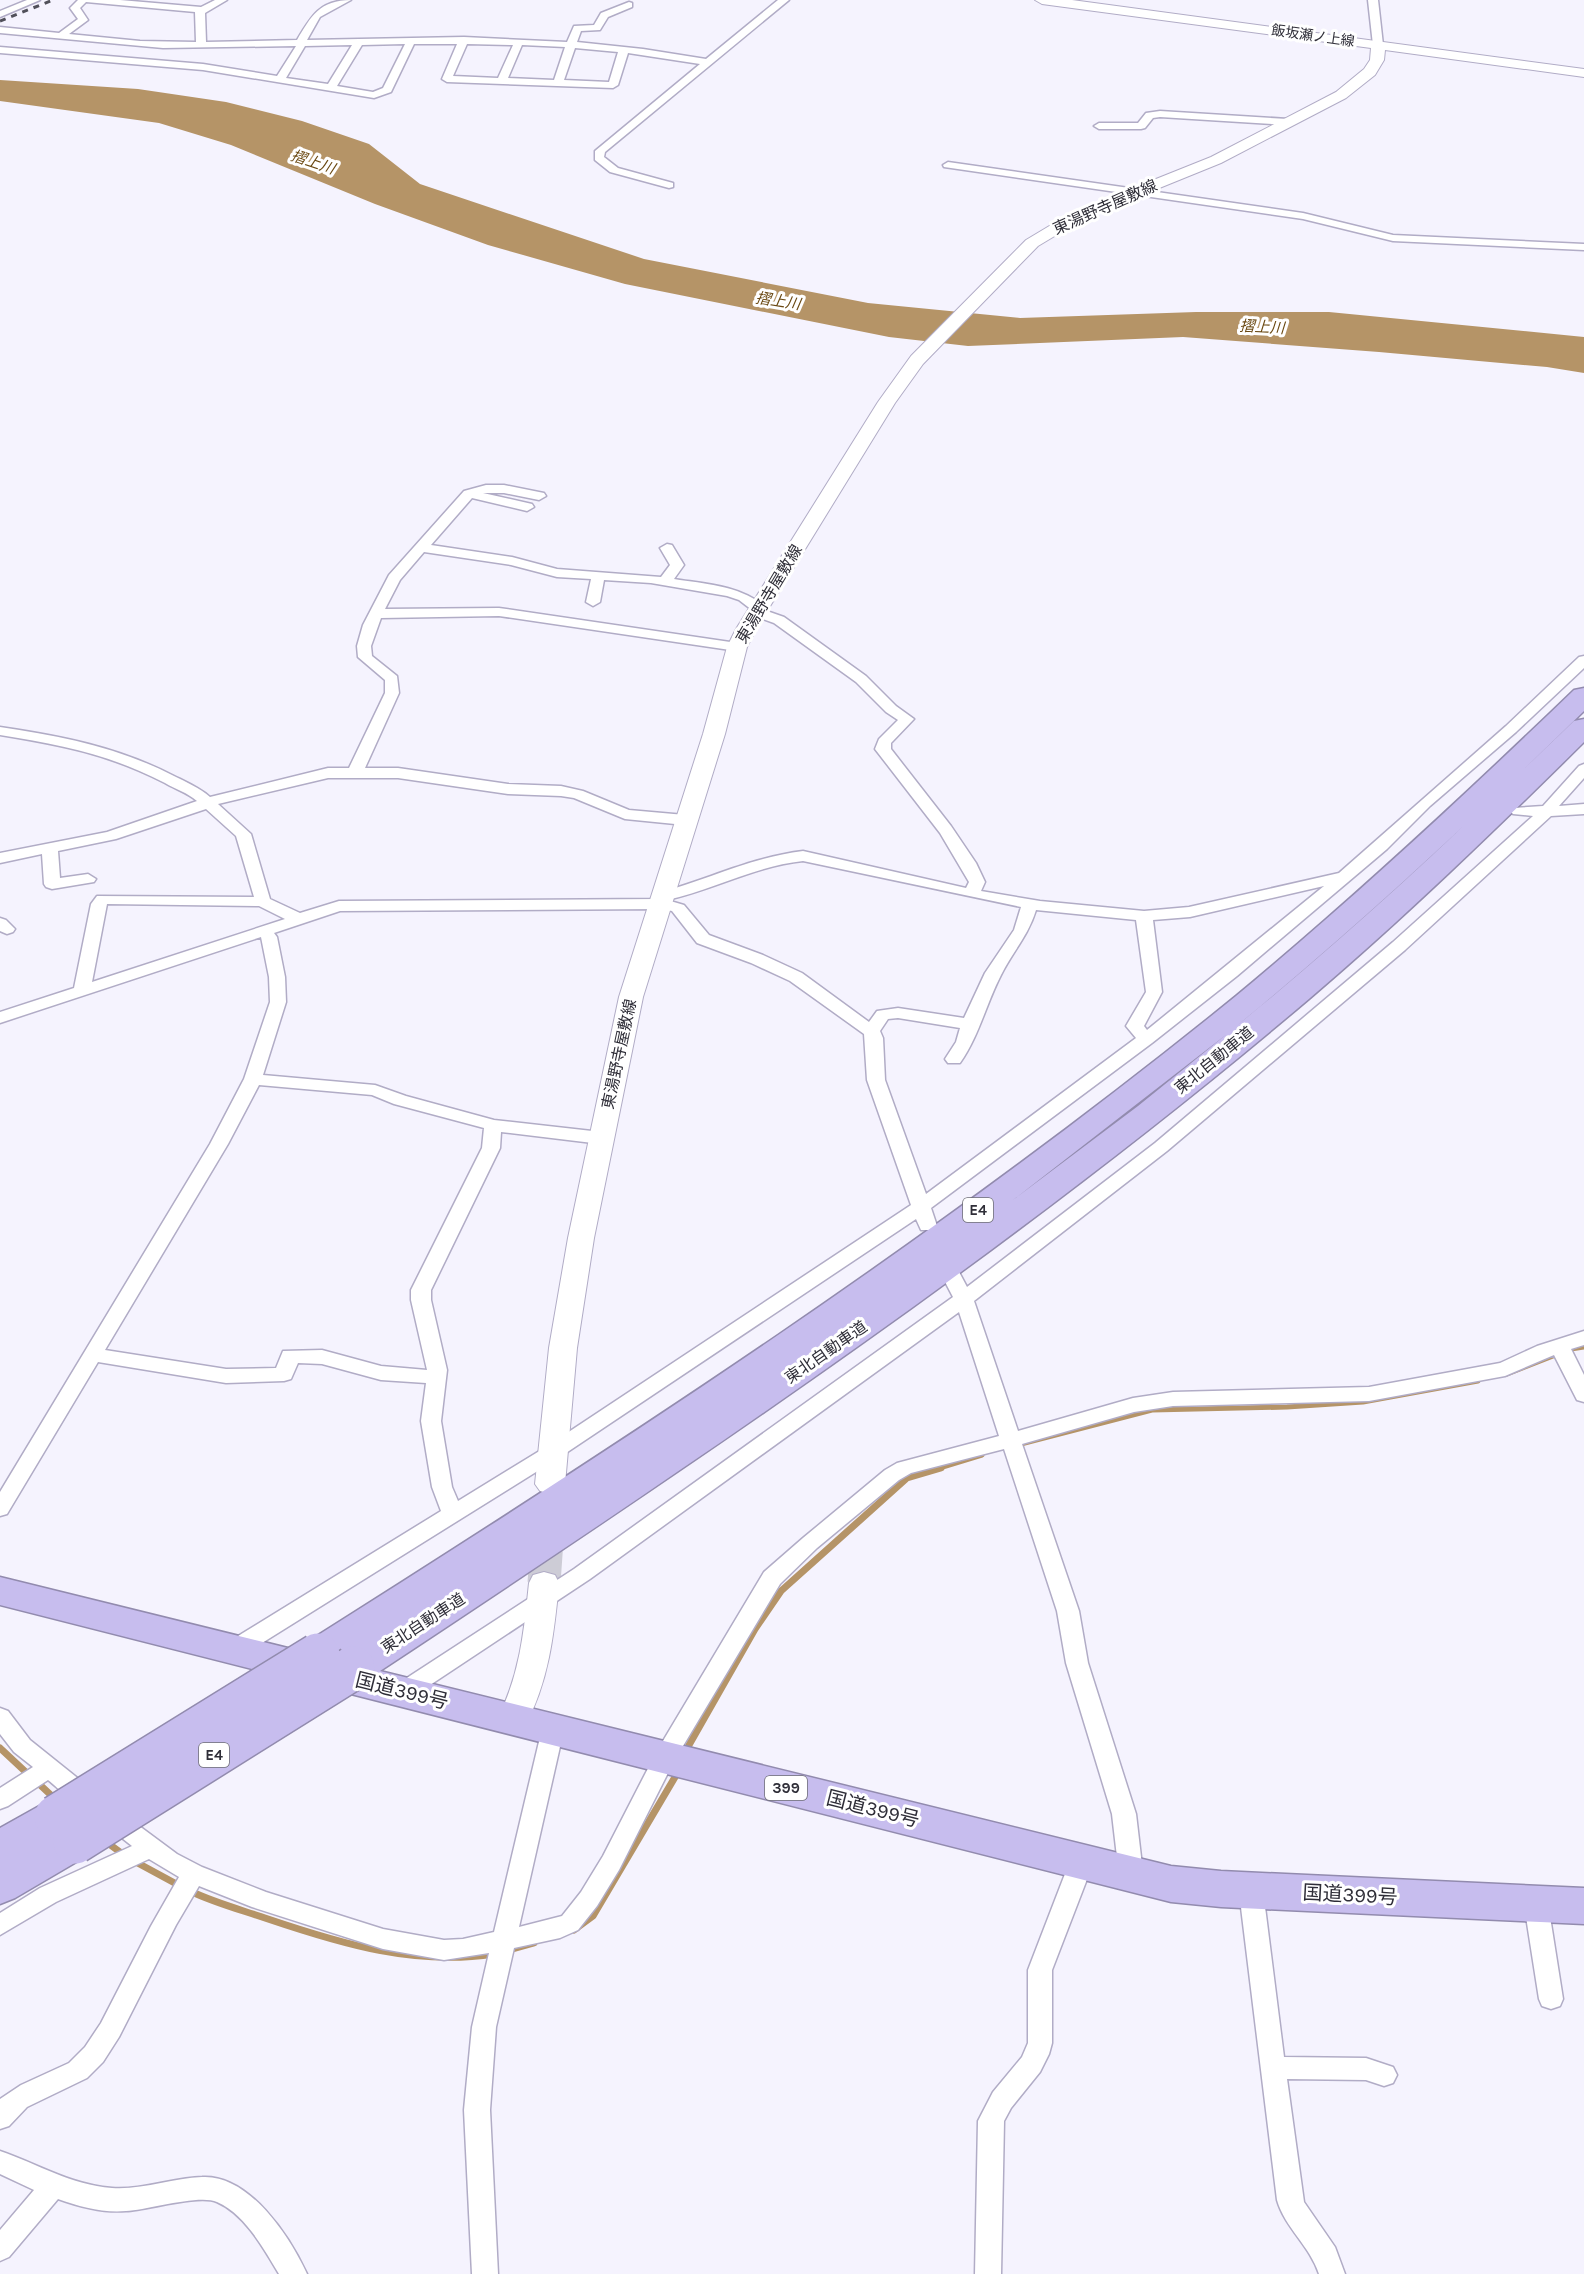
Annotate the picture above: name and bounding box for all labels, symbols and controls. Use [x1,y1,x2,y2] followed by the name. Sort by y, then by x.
[1270,22,1356,50] street label: 飯坂瀬ノ上線
[289,146,339,178] water label: 摺上川
[1050,176,1160,238] street label: 東湯野寺屋敷線
[754,289,804,314] water label: 摺上川
[1239,317,1287,337] water label: 摺上川
[732,541,806,647] street label: 東湯野寺屋敷線
[598,997,640,1111] street label: 東湯野寺屋敷線
[1171,1022,1257,1098] street label: 東北自動車道
[963,1198,993,1222] road number: E4
[781,1317,871,1387] street label: 東北自動車道
[378,1589,468,1657] street label: 東北自動車道
[353,1668,451,1714] street label: 国道399号
[199,1743,229,1767] road number: E4
[765,1776,807,1800] road number: 399
[824,1786,922,1832] street label: 国道399号
[1302,1881,1398,1909] street label: 国道399号

